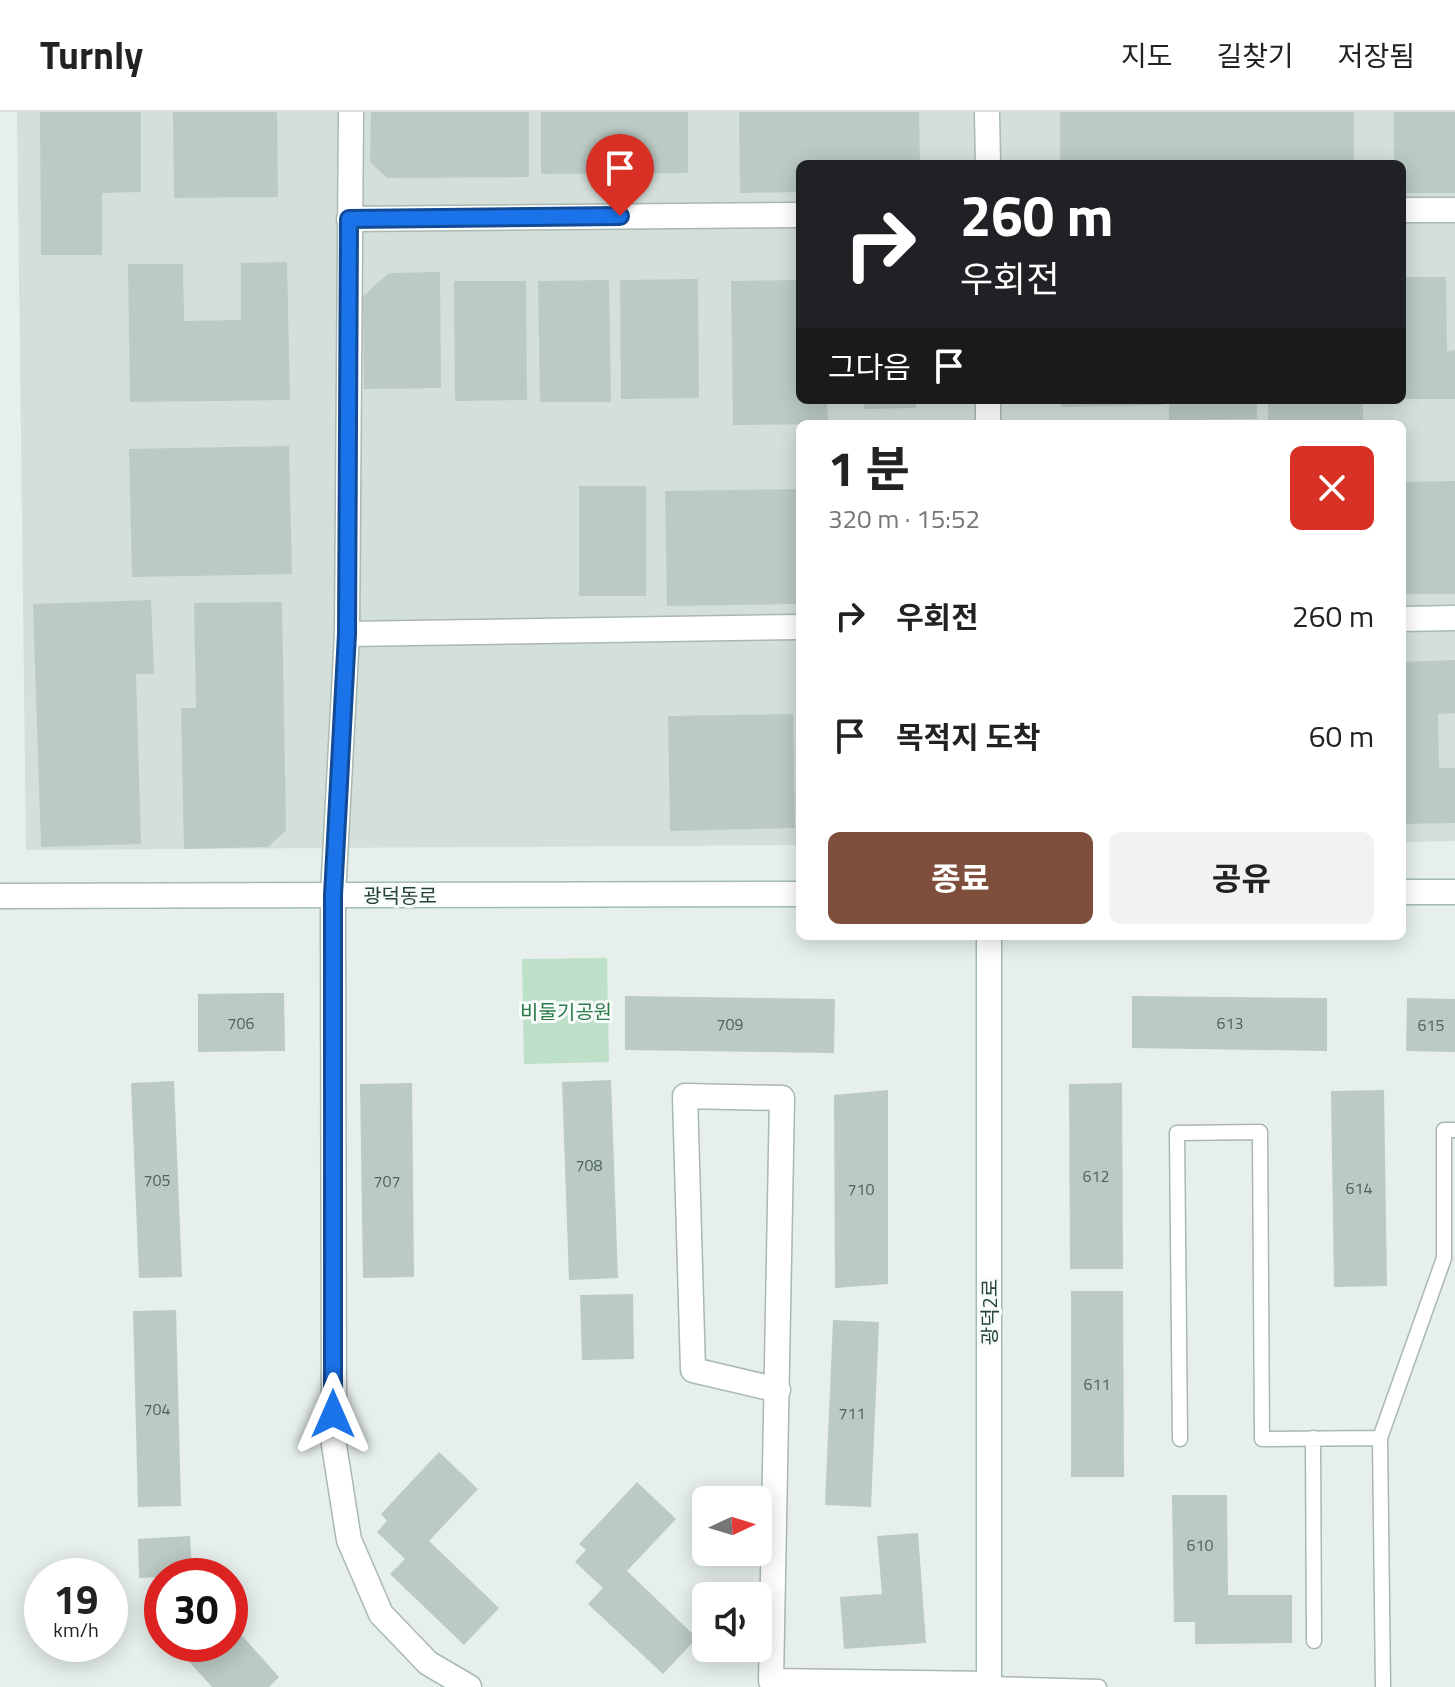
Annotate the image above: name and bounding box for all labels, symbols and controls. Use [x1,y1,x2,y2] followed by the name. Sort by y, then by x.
[40,26,143,84] text: Turnly
[1121,34,1172,77] text: 지도
[1216,34,1294,77] text: 길찾기
[1338,34,1415,77] text: 저장됨
[586,134,654,216] pin
[598,146,642,190] icon: arrive
[960,173,1113,258] text: 260 m
[828,192,932,296] icon: right
[960,251,1059,306] text: 우회전
[828,344,911,390] text: 그다음
[927,344,971,388] icon: arrive
[828,432,910,505] text: 1 분
[1290,446,1374,530] button: close
[828,499,980,538] text: 320 m · 15:52
[1292,593,1374,639] text: 260 m
[828,594,872,638] icon: right
[896,594,979,640] text: 우회전
[1309,713,1374,759] text: 60 m
[828,714,872,758] icon: arrive
[896,714,1041,760] text: 목적지 도착
[828,832,1093,924] button: 종료
[1109,832,1374,924] button: 공유
[363,880,437,911] street label: 광덕동로
[520,996,612,1027] park label: 비둘기공원
[228,1011,254,1035] house number: 706
[1217,1011,1243,1035] house number: 613
[717,1012,743,1036] house number: 709
[1418,1013,1444,1037] house number: 615
[576,1153,602,1177] house number: 708
[1083,1164,1109,1188] house number: 612
[144,1168,170,1192] house number: 705
[374,1169,400,1193] house number: 707
[1346,1176,1372,1200] house number: 614
[848,1177,874,1201] house number: 710
[974,1279,1005,1345] street label: 광덕2로
[291,1372,375,1456] position arrow
[1084,1372,1110,1396] house number: 611
[144,1397,170,1421] house number: 704
[839,1401,865,1425] house number: 711
[692,1486,772,1566] north arrow
[692,1486,772,1662] map controls
[1187,1533,1213,1557] house number: 610
[144,1558,248,1662] speed limit sign: 30
[54,1569,98,1630] text: 19
[692,1582,772,1662] button: sound
[53,1614,99,1645] text: km/h

